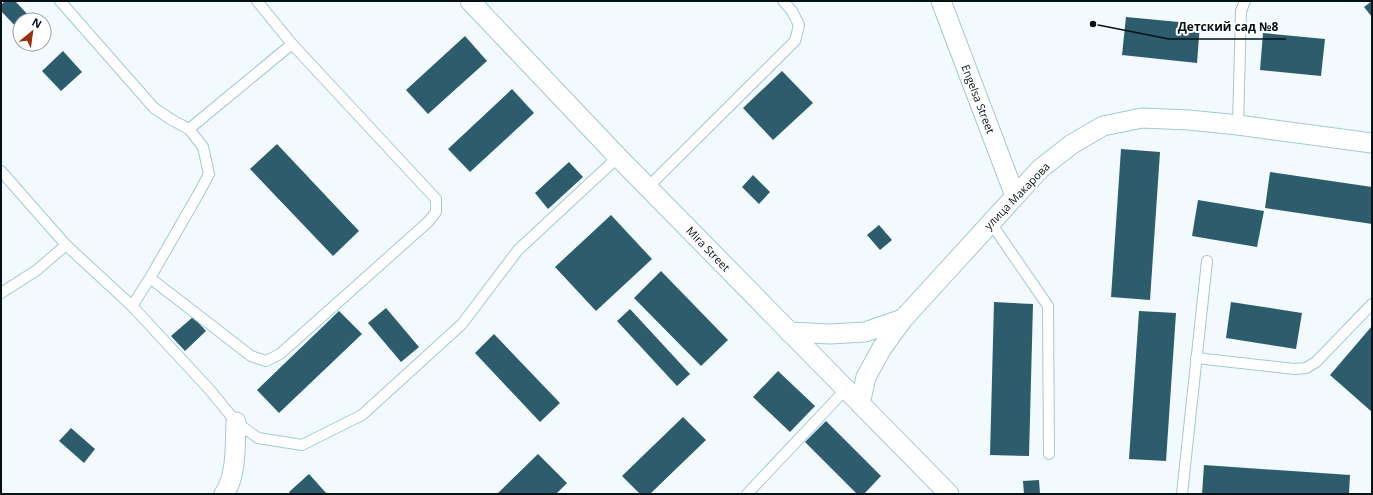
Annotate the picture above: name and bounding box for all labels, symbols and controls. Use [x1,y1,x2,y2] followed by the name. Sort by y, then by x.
[12,12,52,52] north arrow
[30,14,45,32] text: N
[1169,15,1286,39] callout: Детский сад №8
[1178,18,1278,35] text: Детский сад №8
[958,62,999,136] street label: Engelsa Street
[981,159,1053,233] street label: улица Макарова
[683,223,734,274] street label: Mira Street

